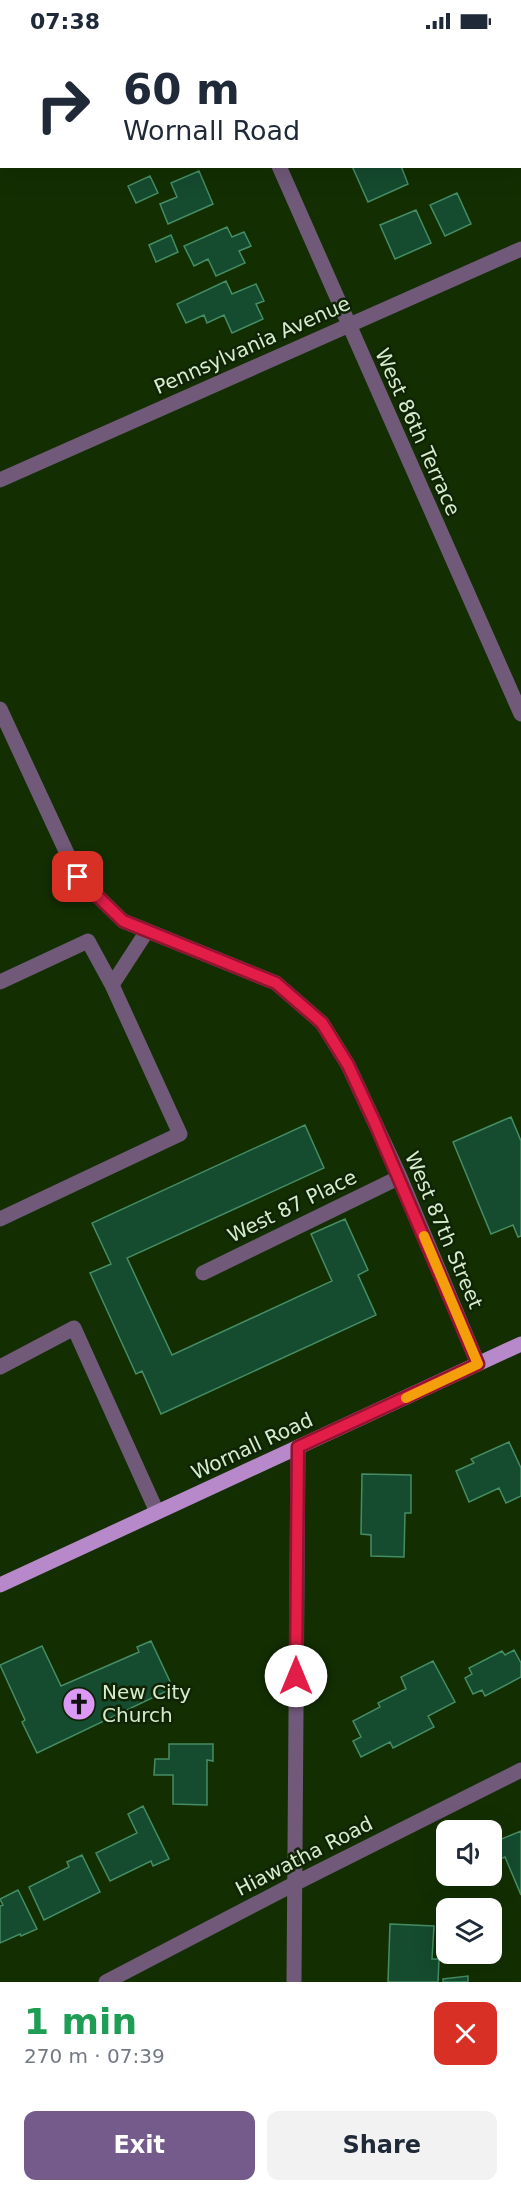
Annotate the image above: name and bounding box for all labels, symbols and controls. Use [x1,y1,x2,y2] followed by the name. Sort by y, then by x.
[30,9,100,34] text: 07:38
[123,65,240,114] text: 60 m
[24,66,102,144] icon: right
[123,115,300,146] text: Wornall Road
[150,291,354,399] street label: Pennsylvania Avenue
[370,345,466,519] street label: West 86th Terrace
[52,851,103,902] pin
[61,860,94,893] icon: arrive
[400,1148,488,1312] street label: West 87th Street
[224,1164,360,1248] street label: West 87 Place
[187,1407,317,1485] street label: Wornall Road
[264,1644,328,1708] position arrow
[102,1680,191,1727] place label: New City Church
[61,1686,97,1722] church icon: New City Church
[231,1811,377,1901] street label: Hiawatha Road
[436,1820,502,1964] map controls
[436,1820,502,1886] button: sound
[436,1898,502,1964] button: layers
[24,2001,137,2042] text: 1 min
[434,2002,497,2065] button: close
[24,2044,165,2068] text: 270 m · 07:39
[24,2111,255,2180] button: Exit
[267,2111,497,2180] button: Share

